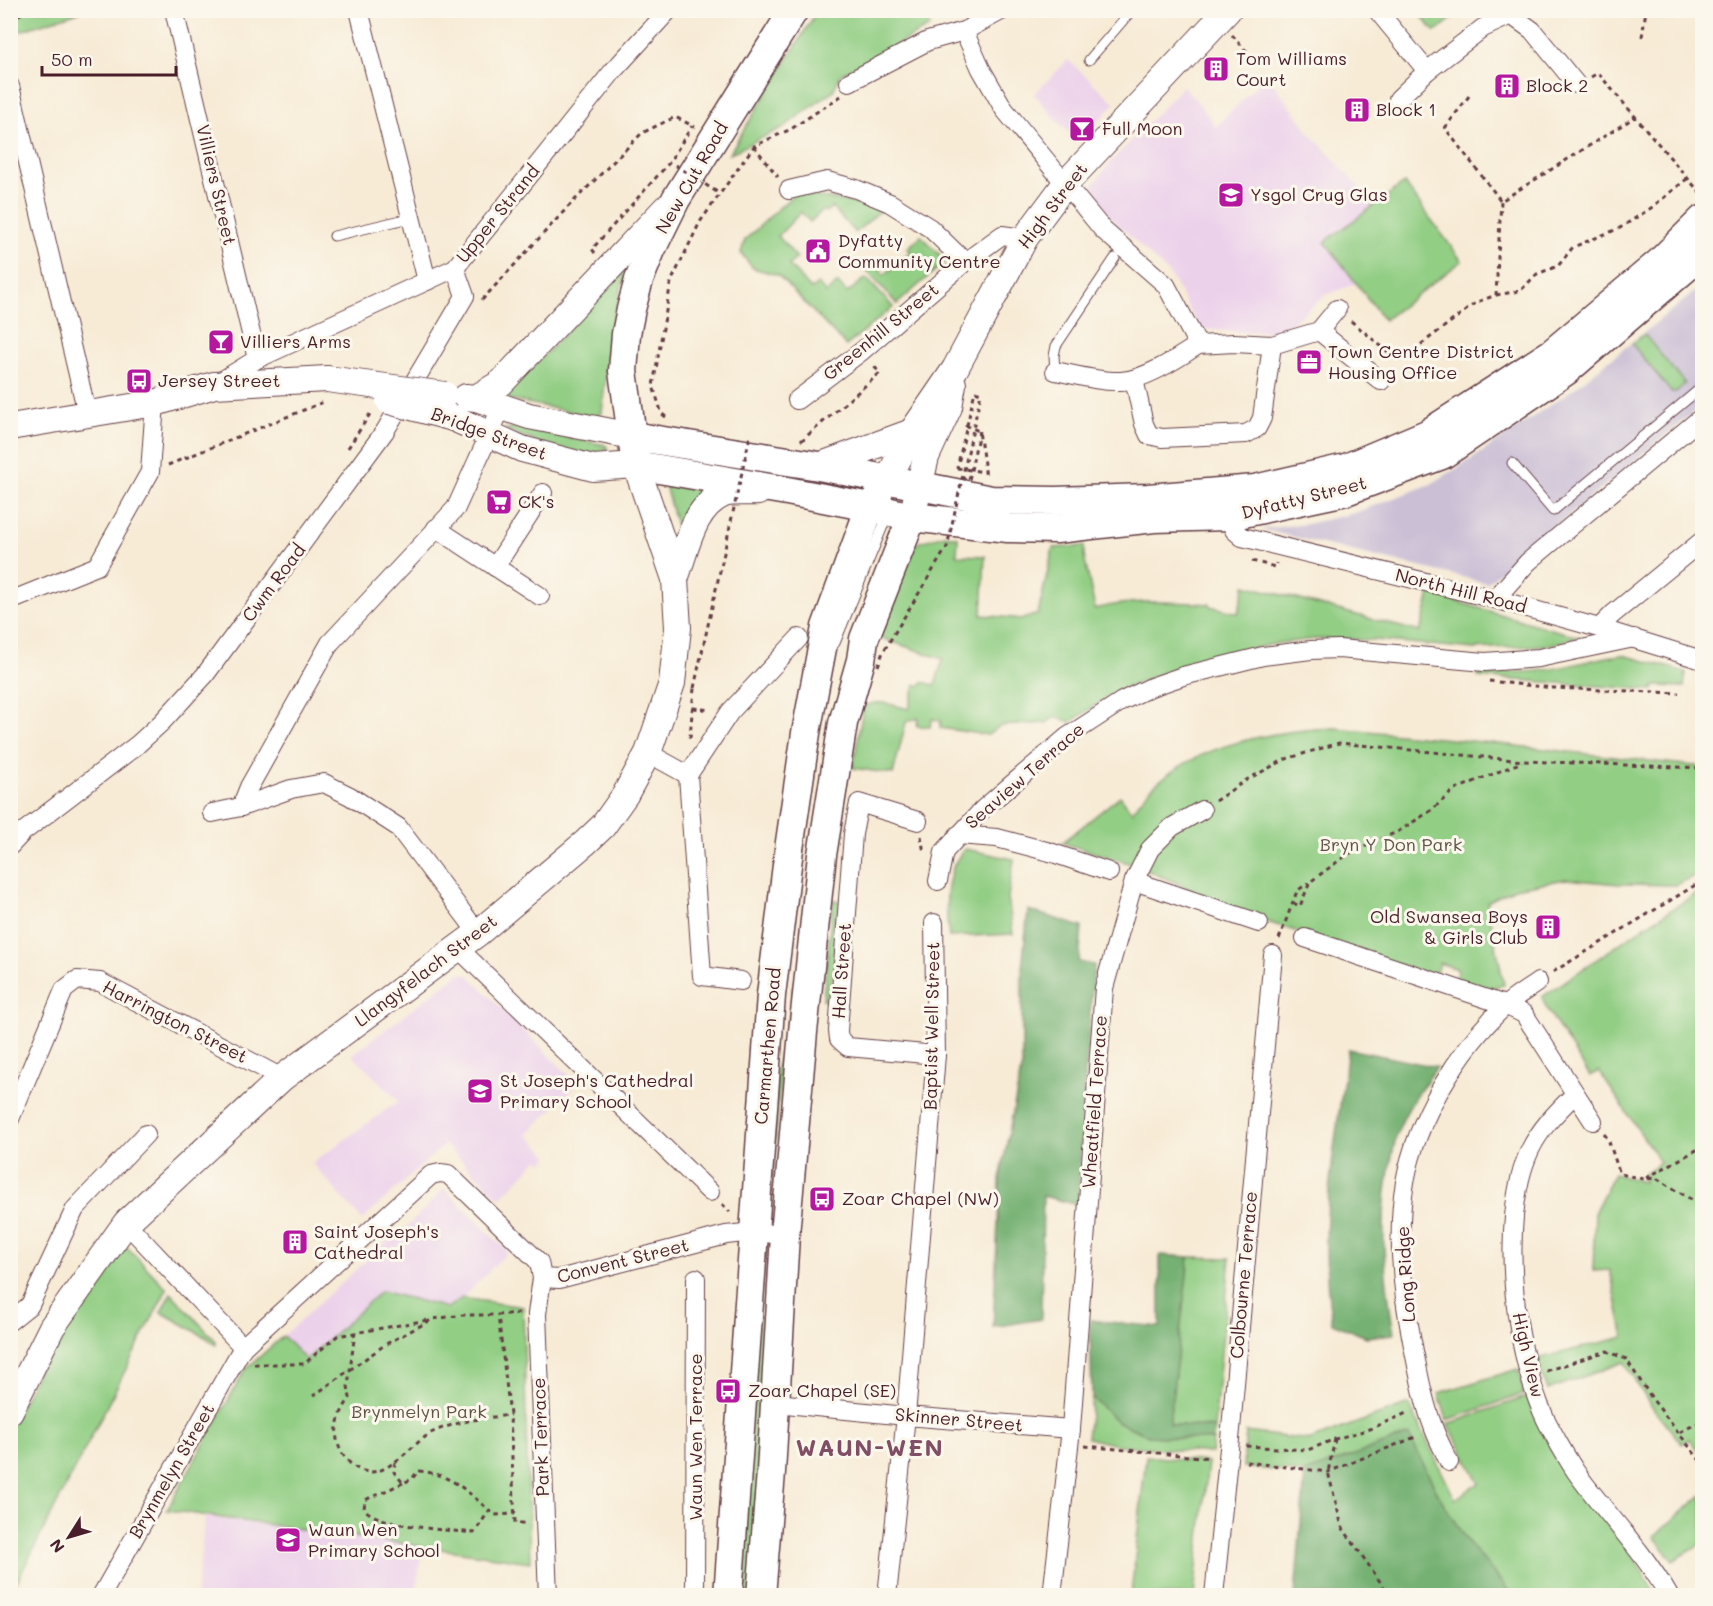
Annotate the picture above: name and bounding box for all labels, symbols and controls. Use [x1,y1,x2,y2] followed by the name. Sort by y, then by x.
[42,39,176,77] scale bar
[1236,46,1347,91] place label: Tom Williams Court
[51,47,93,71] text: 50 m
[1201,54,1231,84] building icon: Tom Williams Court
[1492,71,1522,101] building icon: Block 2
[1526,73,1588,97] place label: Block 2
[1342,95,1372,125] building icon: Block 1
[1376,97,1436,121] place label: Block 1
[1067,114,1097,144] bar icon: Full Moon
[1102,116,1182,140] place label: Full Moon
[649,117,733,238] street label: New Cut Road
[191,122,243,248] street label: Villiers Street
[1012,157,1092,253] street label: High Street
[450,159,544,267] street label: Upper Strand
[1216,180,1246,210] school or university icon: Ysgol Crug Glas
[1250,182,1388,206] place label: Ysgol Crug Glas
[838,228,1001,273] place label: Dyfatty Community Centre
[803,236,833,266] public building icon: Dyfatty Community Centre
[817,277,943,385] street label: Greenhill Street
[206,327,236,357] bar icon: Villiers Arms
[240,329,351,353] place label: Villiers Arms
[1328,339,1514,384] place label: Town Centre District Housing Office
[1294,347,1324,377] office icon: Town Centre District Housing Office
[124,366,154,396] bus stop icon: Jersey Street
[158,368,280,392] place label: Jersey Street
[428,401,551,465] street label: Bridge Street
[1239,470,1369,524] street label: Dyfatty Street
[484,487,514,517] supermarket icon: CK's
[518,489,555,513] place label: CK's
[236,539,310,626] street label: Cwm Road
[1393,562,1530,618] street label: North Hill Road
[960,717,1089,834] street label: Seaview Terrace
[1320,832,1462,856] park label: Bryn Y Don Park
[1370,904,1528,949] place label: Old Swansea Boys & Girls Club
[349,909,502,1032] street label: Llangyfelach Street
[1533,912,1563,942] building icon: Old Swansea Boys & Girls Club
[826,922,856,1020] street label: Hall Street
[918,942,944,1110] street label: Baptist Well Street
[748,966,786,1125] street label: Carmarthen Road
[99,974,252,1068] street label: Harrington Street
[1076,1014,1112,1189] street label: Wheatfield Terrace
[500,1068,693,1113] place label: St Joseph's Cathedral Primary School
[465,1076,495,1106] school or university icon: St Joseph's Cathedral Primary School
[807,1184,837,1214] bus stop icon: Zoar Chapel (NW)
[842,1186,999,1210] place label: Zoar Chapel (NW)
[1224,1190,1262,1360] street label: Colbourne Terrace
[314,1219,439,1264] place label: Saint Joseph's Cathedral
[1390,1225,1420,1323] street label: Long Ridge
[280,1227,310,1257] building icon: Saint Joseph's Cathedral
[554,1232,691,1288] street label: Convent Street
[1508,1310,1550,1400] street label: High View
[683,1353,707,1521] street label: Waun Wen Terrace
[713,1376,743,1406] bus stop icon: Zoar Chapel (SE)
[526,1377,554,1497] street label: Park Terrace
[748,1378,896,1402] place label: Zoar Chapel (SE)
[123,1399,220,1542] street label: Brynmelyn Street
[351,1399,487,1423] park label: Brynmelyn Park
[894,1401,1024,1437] street label: Skinner Street
[796,1431,944,1462] district label: WAUN-WEN
[39,1507,99,1567] north arrow
[308,1517,440,1562] place label: Waun Wen Primary School
[273,1525,303,1555] school or university icon: Waun Wen Primary School
[45,1535,69,1558] text: N

